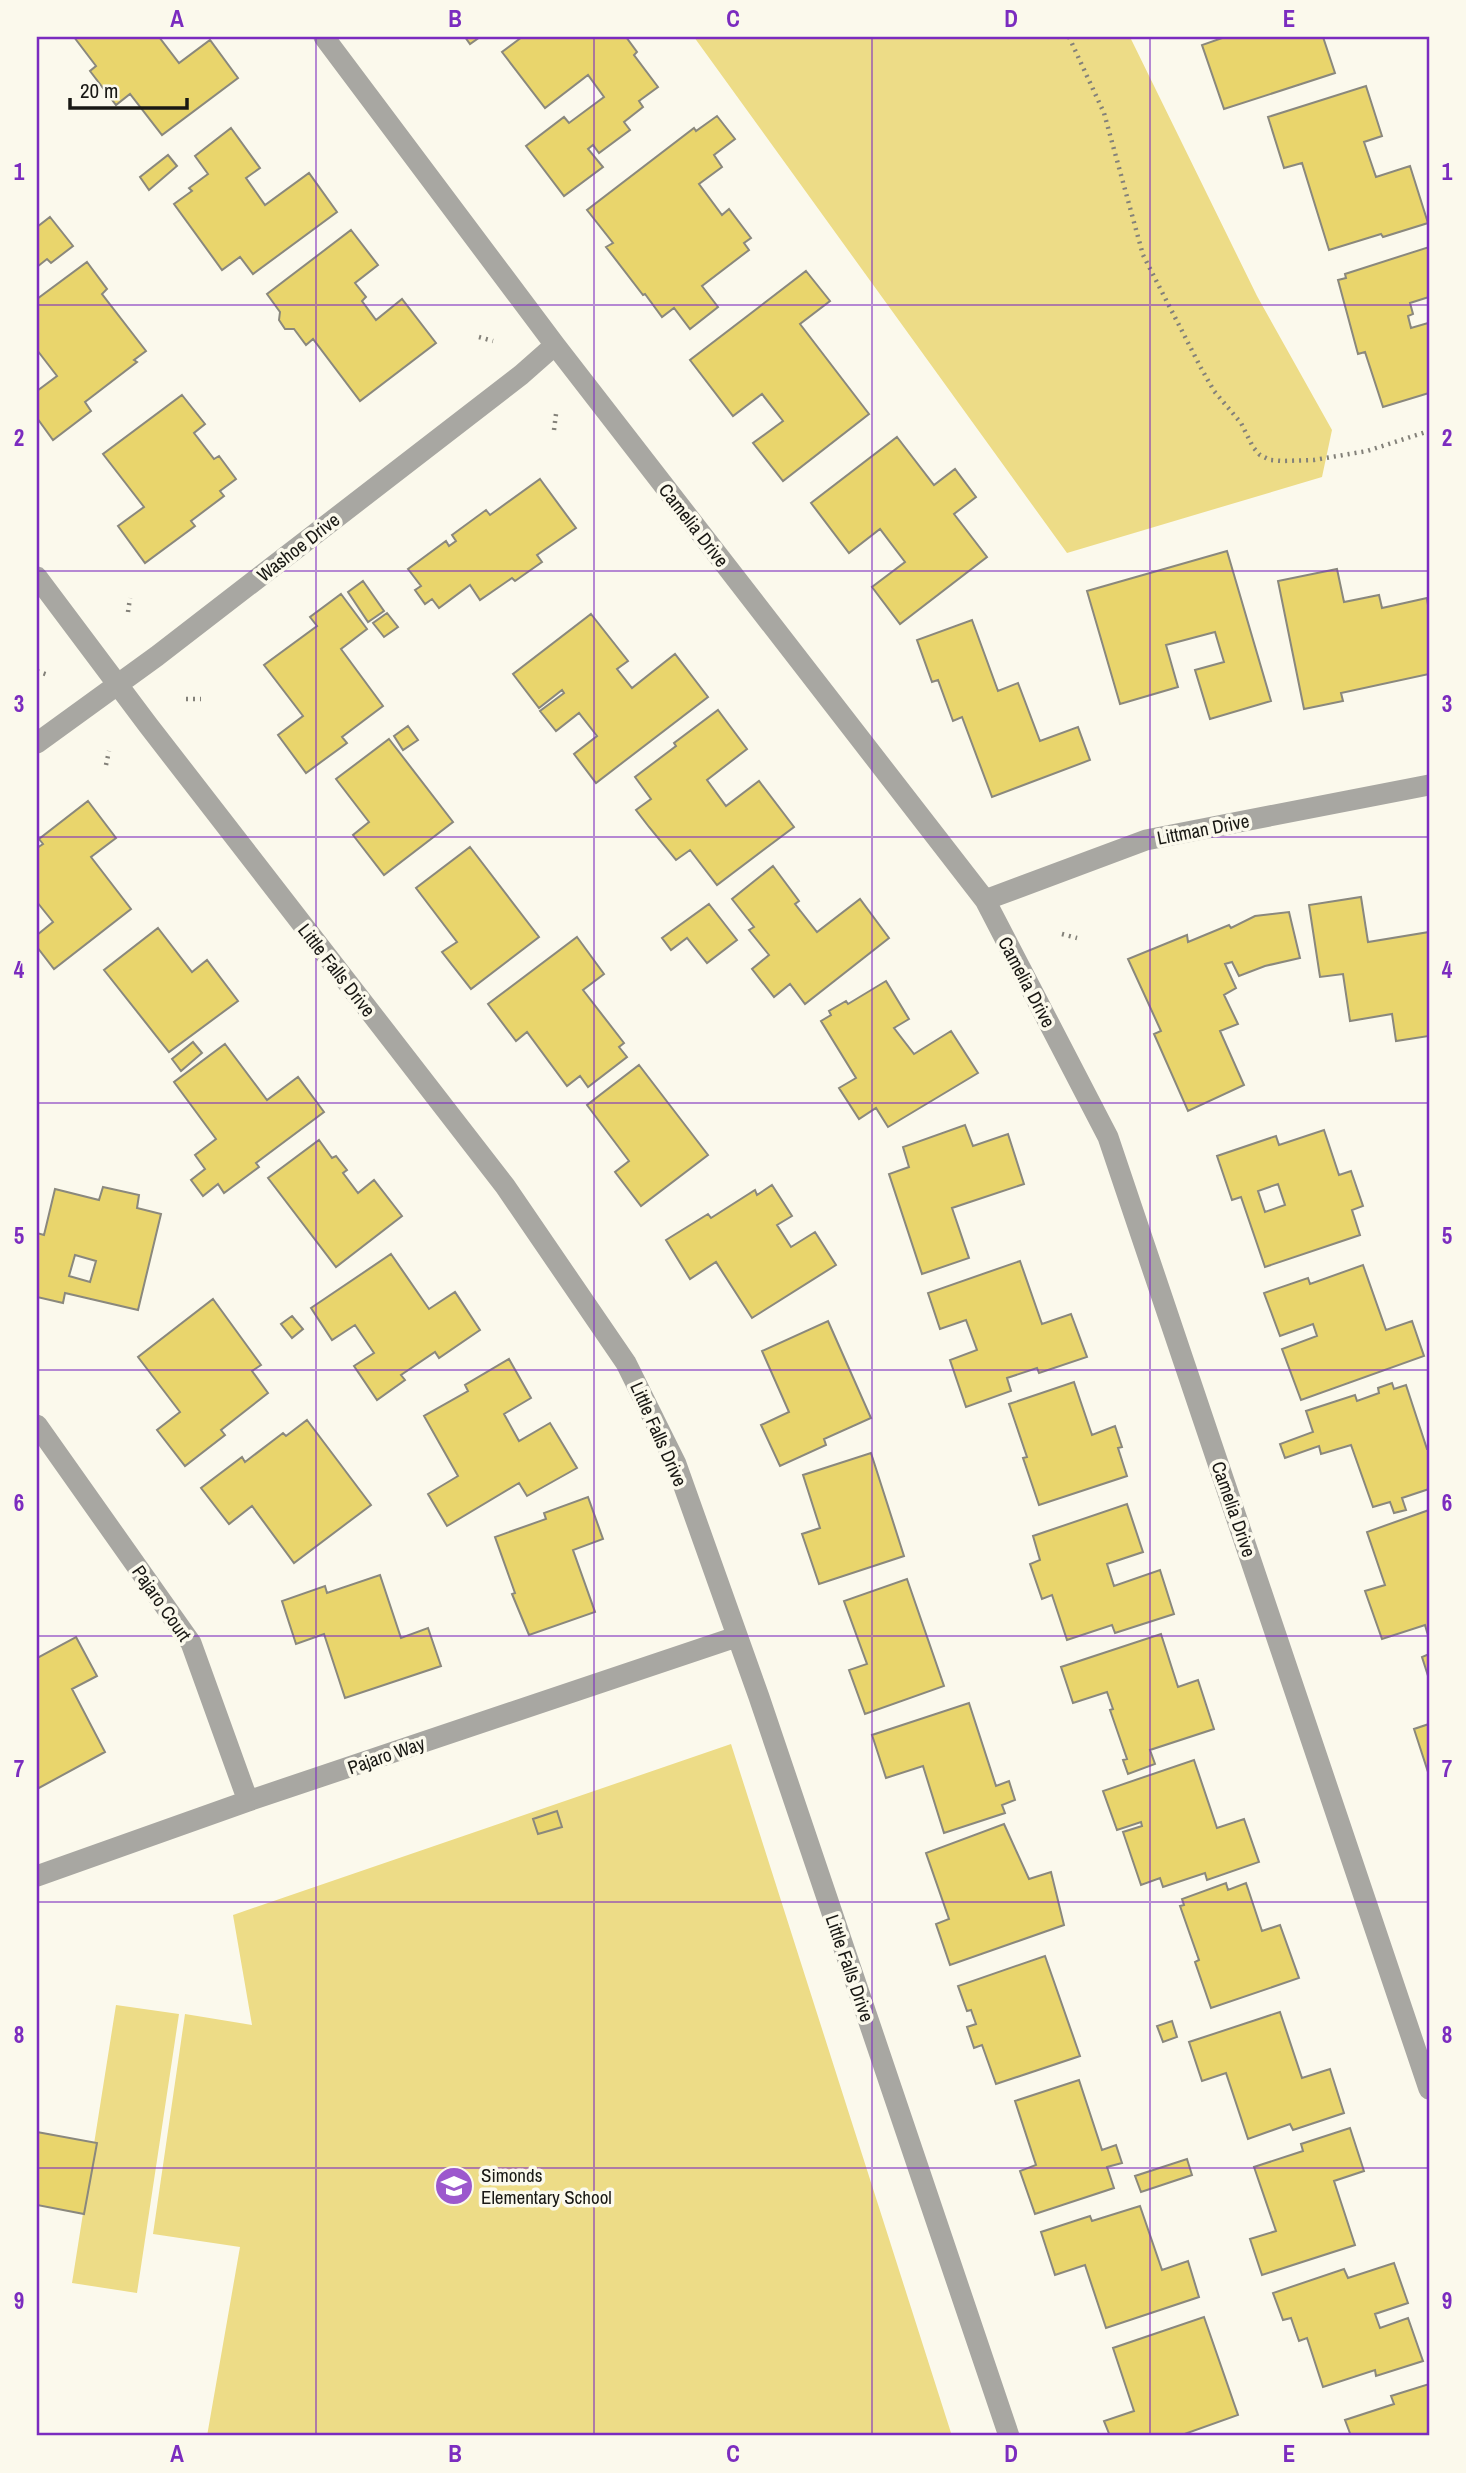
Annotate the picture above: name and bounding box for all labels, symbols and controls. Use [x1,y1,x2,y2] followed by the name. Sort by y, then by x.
[170,3,184,34] text: A
[448,3,462,34] text: B
[726,3,740,34] text: C
[1004,3,1018,34] text: D
[1283,3,1295,34] text: E
[70,66,187,110] scale bar
[80,76,118,105] text: 20 m
[14,156,25,187] text: 1
[1442,156,1453,187] text: 1
[14,422,24,453] text: 2
[1442,422,1452,453] text: 2
[653,478,735,572] street label: Camelia Drive
[251,507,345,587] street label: Washoe Drive
[14,688,24,719] text: 3
[1442,688,1452,719] text: 3
[1155,807,1251,851] street label: Littman Drive
[292,918,382,1022] street label: Little Falls Drive
[992,932,1062,1032] street label: Camelia Drive
[14,954,25,985] text: 4
[1442,954,1453,985] text: 4
[14,1220,24,1251] text: 5
[1442,1220,1452,1251] text: 5
[624,1378,694,1490] street label: Little Falls Drive
[1206,1458,1262,1560] street label: Camelia Drive
[14,1487,24,1518] text: 6
[1442,1487,1452,1518] text: 6
[126,1560,198,1647] street label: Pajaro Court
[344,1730,428,1780] street label: Pajaro Way
[14,1753,24,1784] text: 7
[1442,1753,1452,1784] text: 7
[820,1911,880,2025] street label: Little Falls Drive
[14,2019,24,2050] text: 8
[1442,2019,1452,2050] text: 8
[481,2162,612,2210] place label: Simonds Elementary School
[433,2165,475,2207] school or university icon: Simonds Elementary School
[14,2285,24,2316] text: 9
[1442,2285,1452,2316] text: 9
[170,2438,184,2469] text: A
[448,2438,462,2469] text: B
[726,2438,740,2469] text: C
[1004,2438,1018,2469] text: D
[1283,2438,1295,2469] text: E

